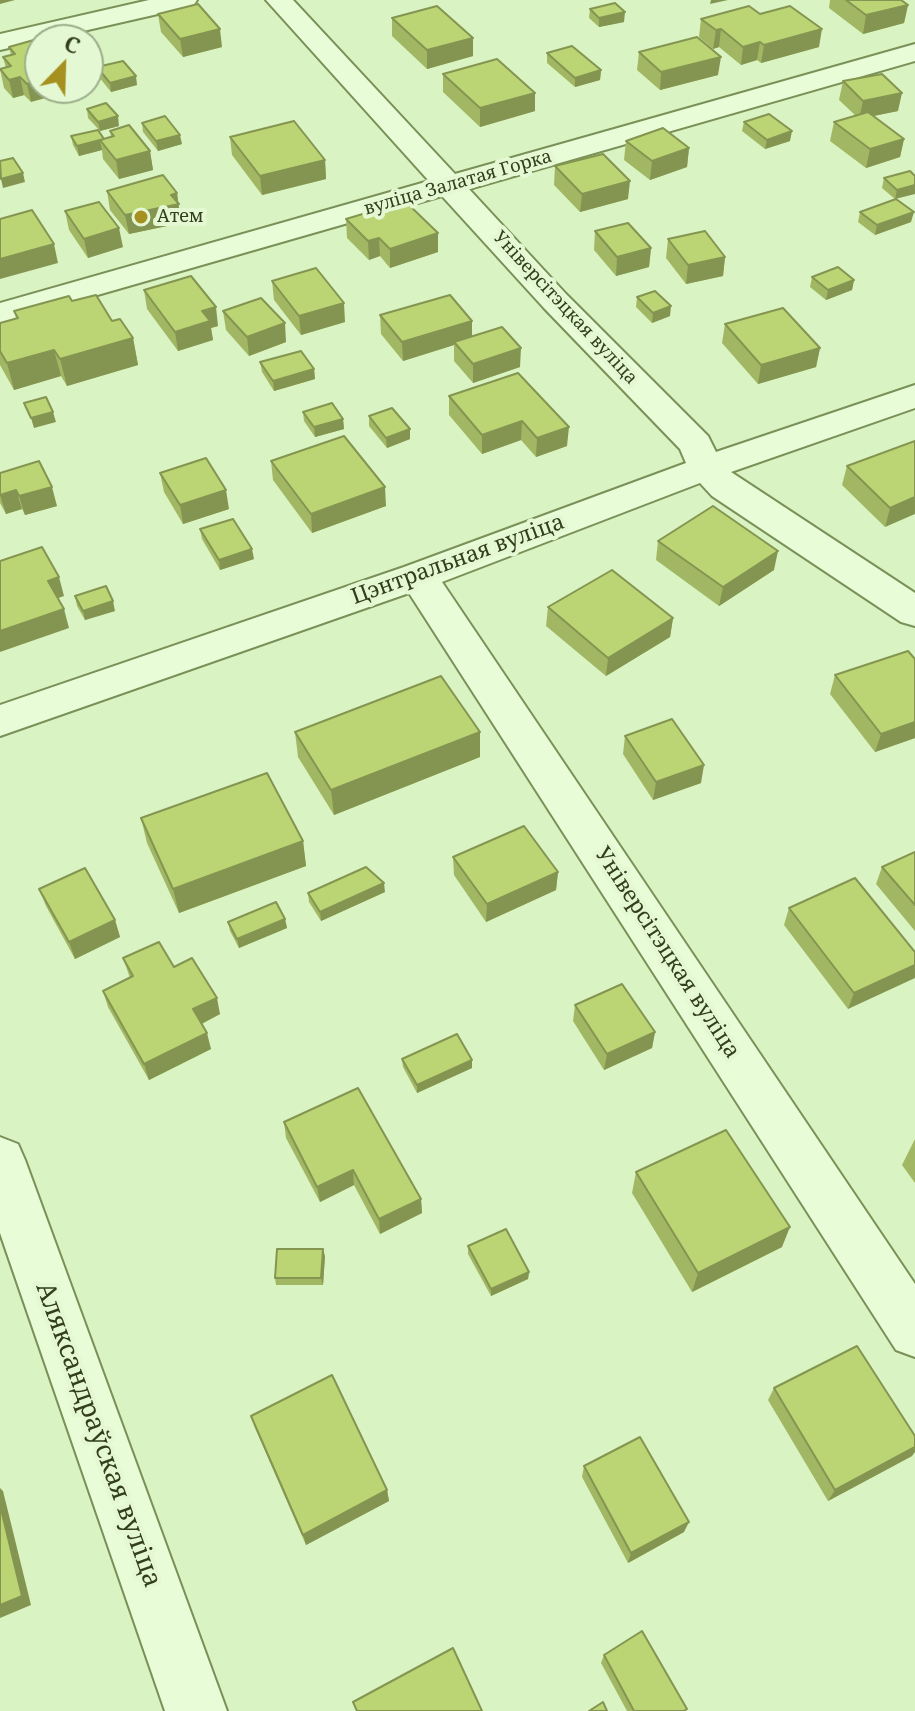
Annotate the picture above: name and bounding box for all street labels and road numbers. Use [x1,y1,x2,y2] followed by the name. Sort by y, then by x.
[362,146,554,220] street label: вуліца Залатая Горка
[488,227,642,389] street label: Універсітэцкая вуліца
[348,509,568,611] street label: Цэнтральная вуліца
[589,842,745,1064] street label: Універсітэцкая вуліца
[28,1278,168,1592] street label: Аляксандраўская вуліца

